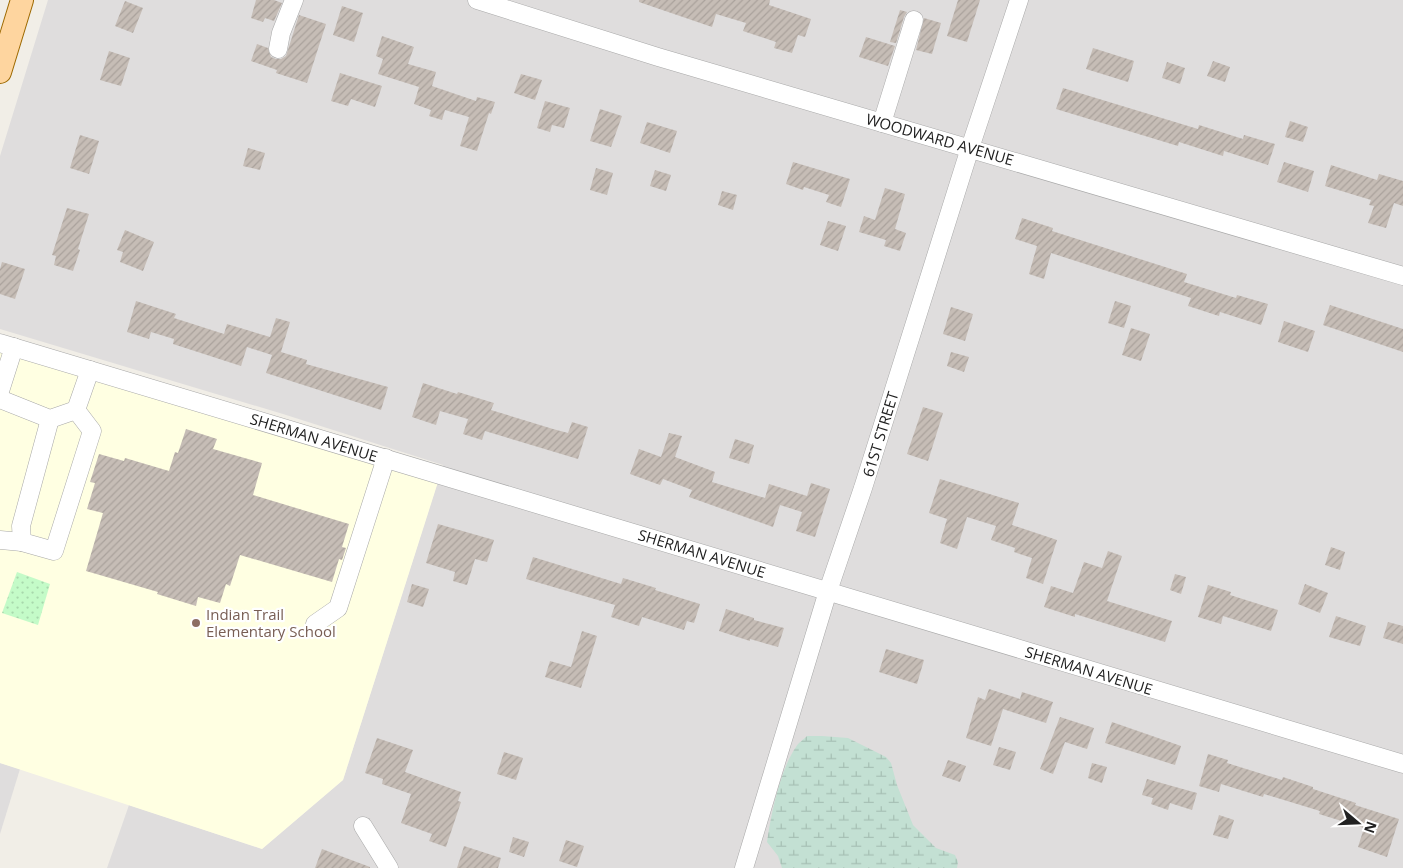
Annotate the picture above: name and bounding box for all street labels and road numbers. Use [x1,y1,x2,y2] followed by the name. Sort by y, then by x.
[864,108,1016,170] street label: WOODWARD AVENUE
[858,388,903,479] street label: 61ST STREET
[248,408,380,466] street label: SHERMAN AVENUE
[636,524,768,582] street label: SHERMAN AVENUE
[1023,641,1155,699] street label: SHERMAN AVENUE

